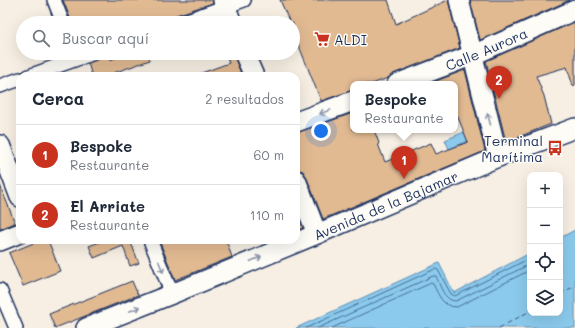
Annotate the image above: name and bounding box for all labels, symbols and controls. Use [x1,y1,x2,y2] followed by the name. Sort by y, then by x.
[16,16,300,60] search box
[442,23,530,74] street label: Calle Aurora
[30,27,52,49] icon: search
[62,28,149,48] text: Buscar aquí
[313,30,331,48] supermarket icon: ALDI
[334,30,367,49] place label: ALDI
[486,66,512,99] pin: 2
[350,81,458,133] popup
[32,87,84,109] text: Cerca
[364,89,427,109] text: Bespoke
[205,90,284,107] text: 2 resultados
[319,108,331,116] one-way arrow
[364,109,444,126] text: Restaurante
[485,113,492,126] one-way arrow
[311,121,331,141] your location
[481,131,543,166] place label: Terminal Marítima
[70,136,132,156] text: Bespoke
[546,139,564,157] bus stop icon: Terminal Marítima
[42,146,48,163] text: 1
[254,146,284,163] text: 60 m
[391,146,417,179] pin: 1
[70,156,149,173] text: Restaurante
[311,166,461,244] street label: Avenida de la Bajamar
[527,172,563,316] map controls
[527,172,563,208] button: +
[70,196,145,216] text: El Arriate
[41,206,49,223] text: 2
[250,206,284,223] text: 110 m
[527,208,563,244] button: −
[70,216,149,233] text: Restaurante
[527,244,563,280] button: locate
[249,255,261,263] one-way arrow
[158,261,166,273] one-way arrow
[527,280,563,316] button: layers
[129,304,141,312] one-way arrow

